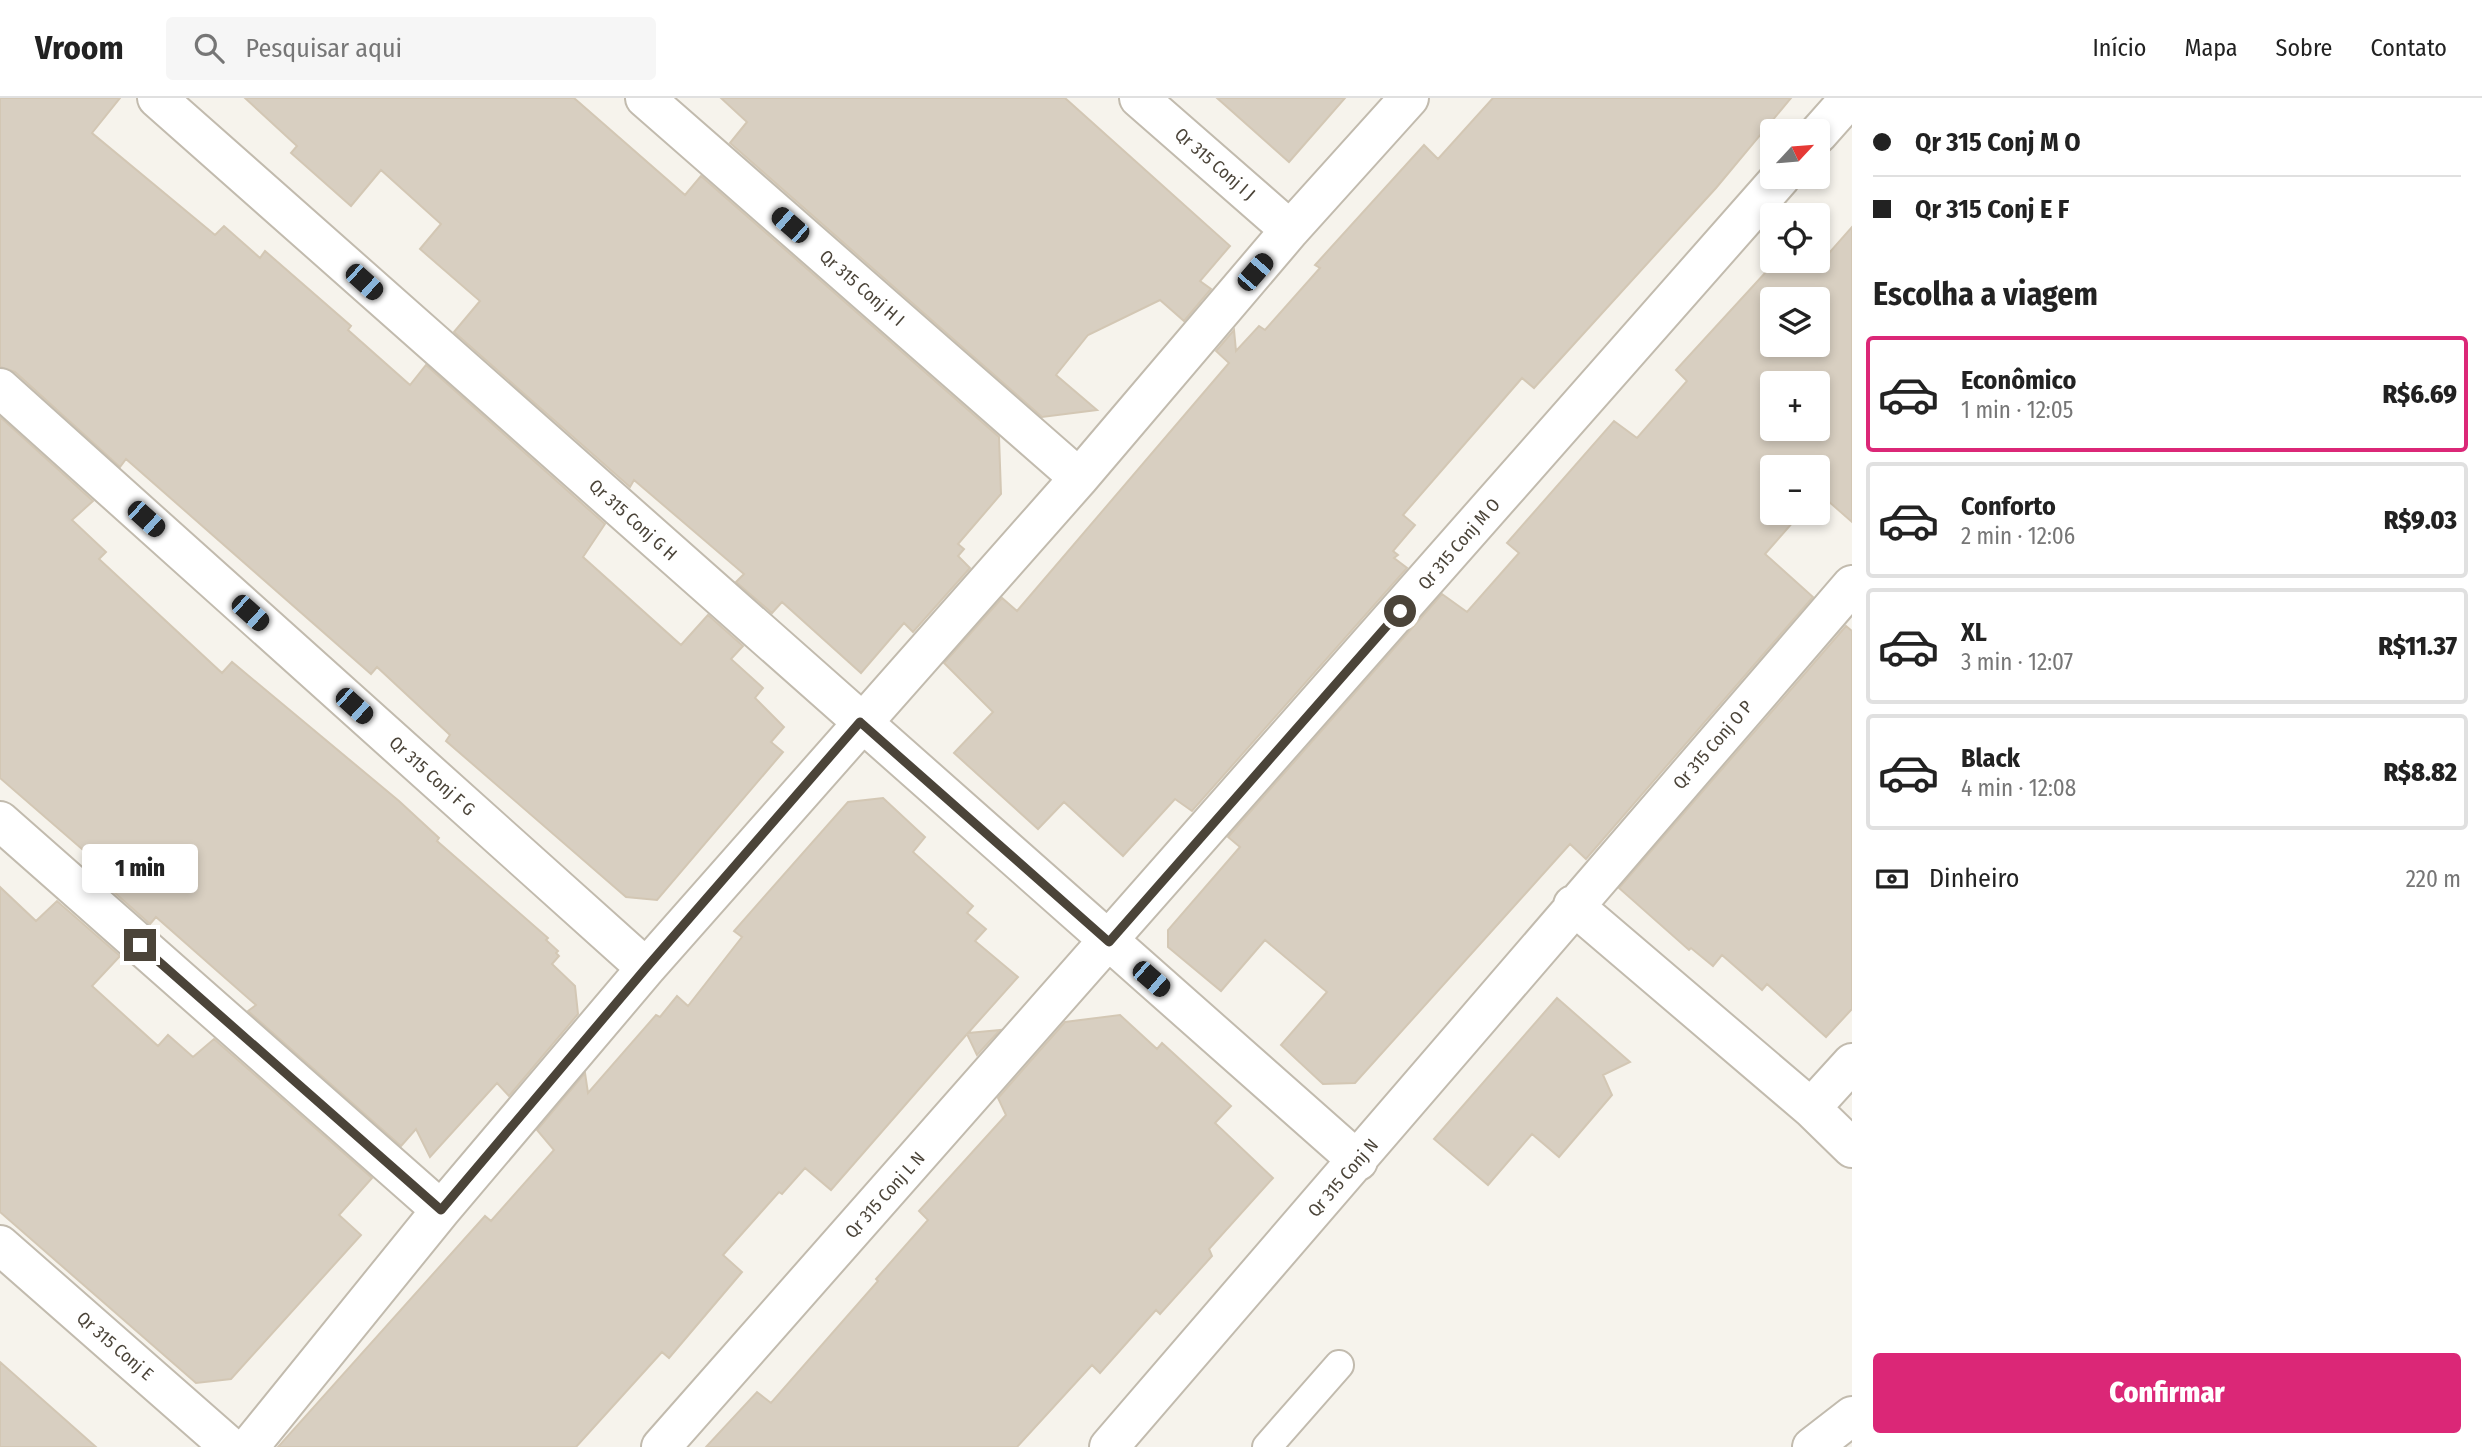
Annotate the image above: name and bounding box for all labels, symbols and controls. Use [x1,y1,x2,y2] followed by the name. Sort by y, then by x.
[166,17,656,80] search box
[35,28,124,68] text: Vroom
[190,29,228,67] icon: search
[246,33,402,64] text: Pesquisar aqui
[2093,34,2146,62] text: Início
[2184,34,2238,62] text: Mapa
[2276,34,2332,62] text: Sobre
[2370,34,2447,62] text: Contato
[1760,119,1830,189] north arrow
[1760,119,1830,525] map controls
[1170,123,1260,205] street label: Qr 315 Conj I J
[1915,127,2081,158] text: Qr 315 Conj M O
[1915,194,2069,225] text: Qr 315 Conj E F
[768,203,813,247] car
[1760,203,1830,273] button: locate
[815,245,909,331] street label: Qr 315 Conj H I
[1234,249,1277,295] car
[342,260,387,304] car
[1873,275,2098,313] text: Escolha a viagem
[1760,287,1830,357] button: layers
[1877,363,1940,426] icon: car
[1961,365,2076,396] text: Econômico
[1760,371,1830,441] button: +
[2383,379,2457,410] text: R$6.69
[1961,396,2073,424] text: 1 min · 12:05
[1760,455,1830,525] button: −
[584,475,682,565] street label: Qr 315 Conj G H
[1877,489,1940,552] icon: car
[1961,491,2056,522] text: Conforto
[1413,494,1505,594] street label: Qr 315 Conj M O
[124,497,169,541] car
[2384,505,2457,536] text: R$9.03
[1961,522,2075,550] text: 2 min · 12:06
[228,591,273,635] car
[1384,595,1416,627] route start
[1877,615,1940,678] icon: car
[1961,617,1987,648] text: XL
[2378,631,2457,662] text: R$11.37
[1961,648,2073,676] text: 3 min · 12:07
[332,684,377,728] car
[1668,696,1758,794] street label: Qr 315 Conj O P
[385,732,479,820] street label: Qr 315 Conj F G
[1877,741,1940,804] icon: car
[1961,743,2020,774] text: Black
[2383,757,2457,788] text: R$8.82
[1961,774,2076,802] text: 4 min · 12:08
[82,844,198,892] callout: 1 min
[115,854,165,882] text: 1 min
[1873,860,1911,898] icon: cash
[1929,863,2019,894] text: Dinheiro
[2406,865,2461,893] text: 220 m
[124,929,156,961] route end
[1129,957,1174,1001] car
[1303,1134,1383,1222] street label: Qr 315 Conj N
[840,1147,930,1243] street label: Qr 315 Conj L N
[72,1307,158,1385] street label: Qr 315 Conj E
[1873,1353,2461,1433] button: Confirmar

